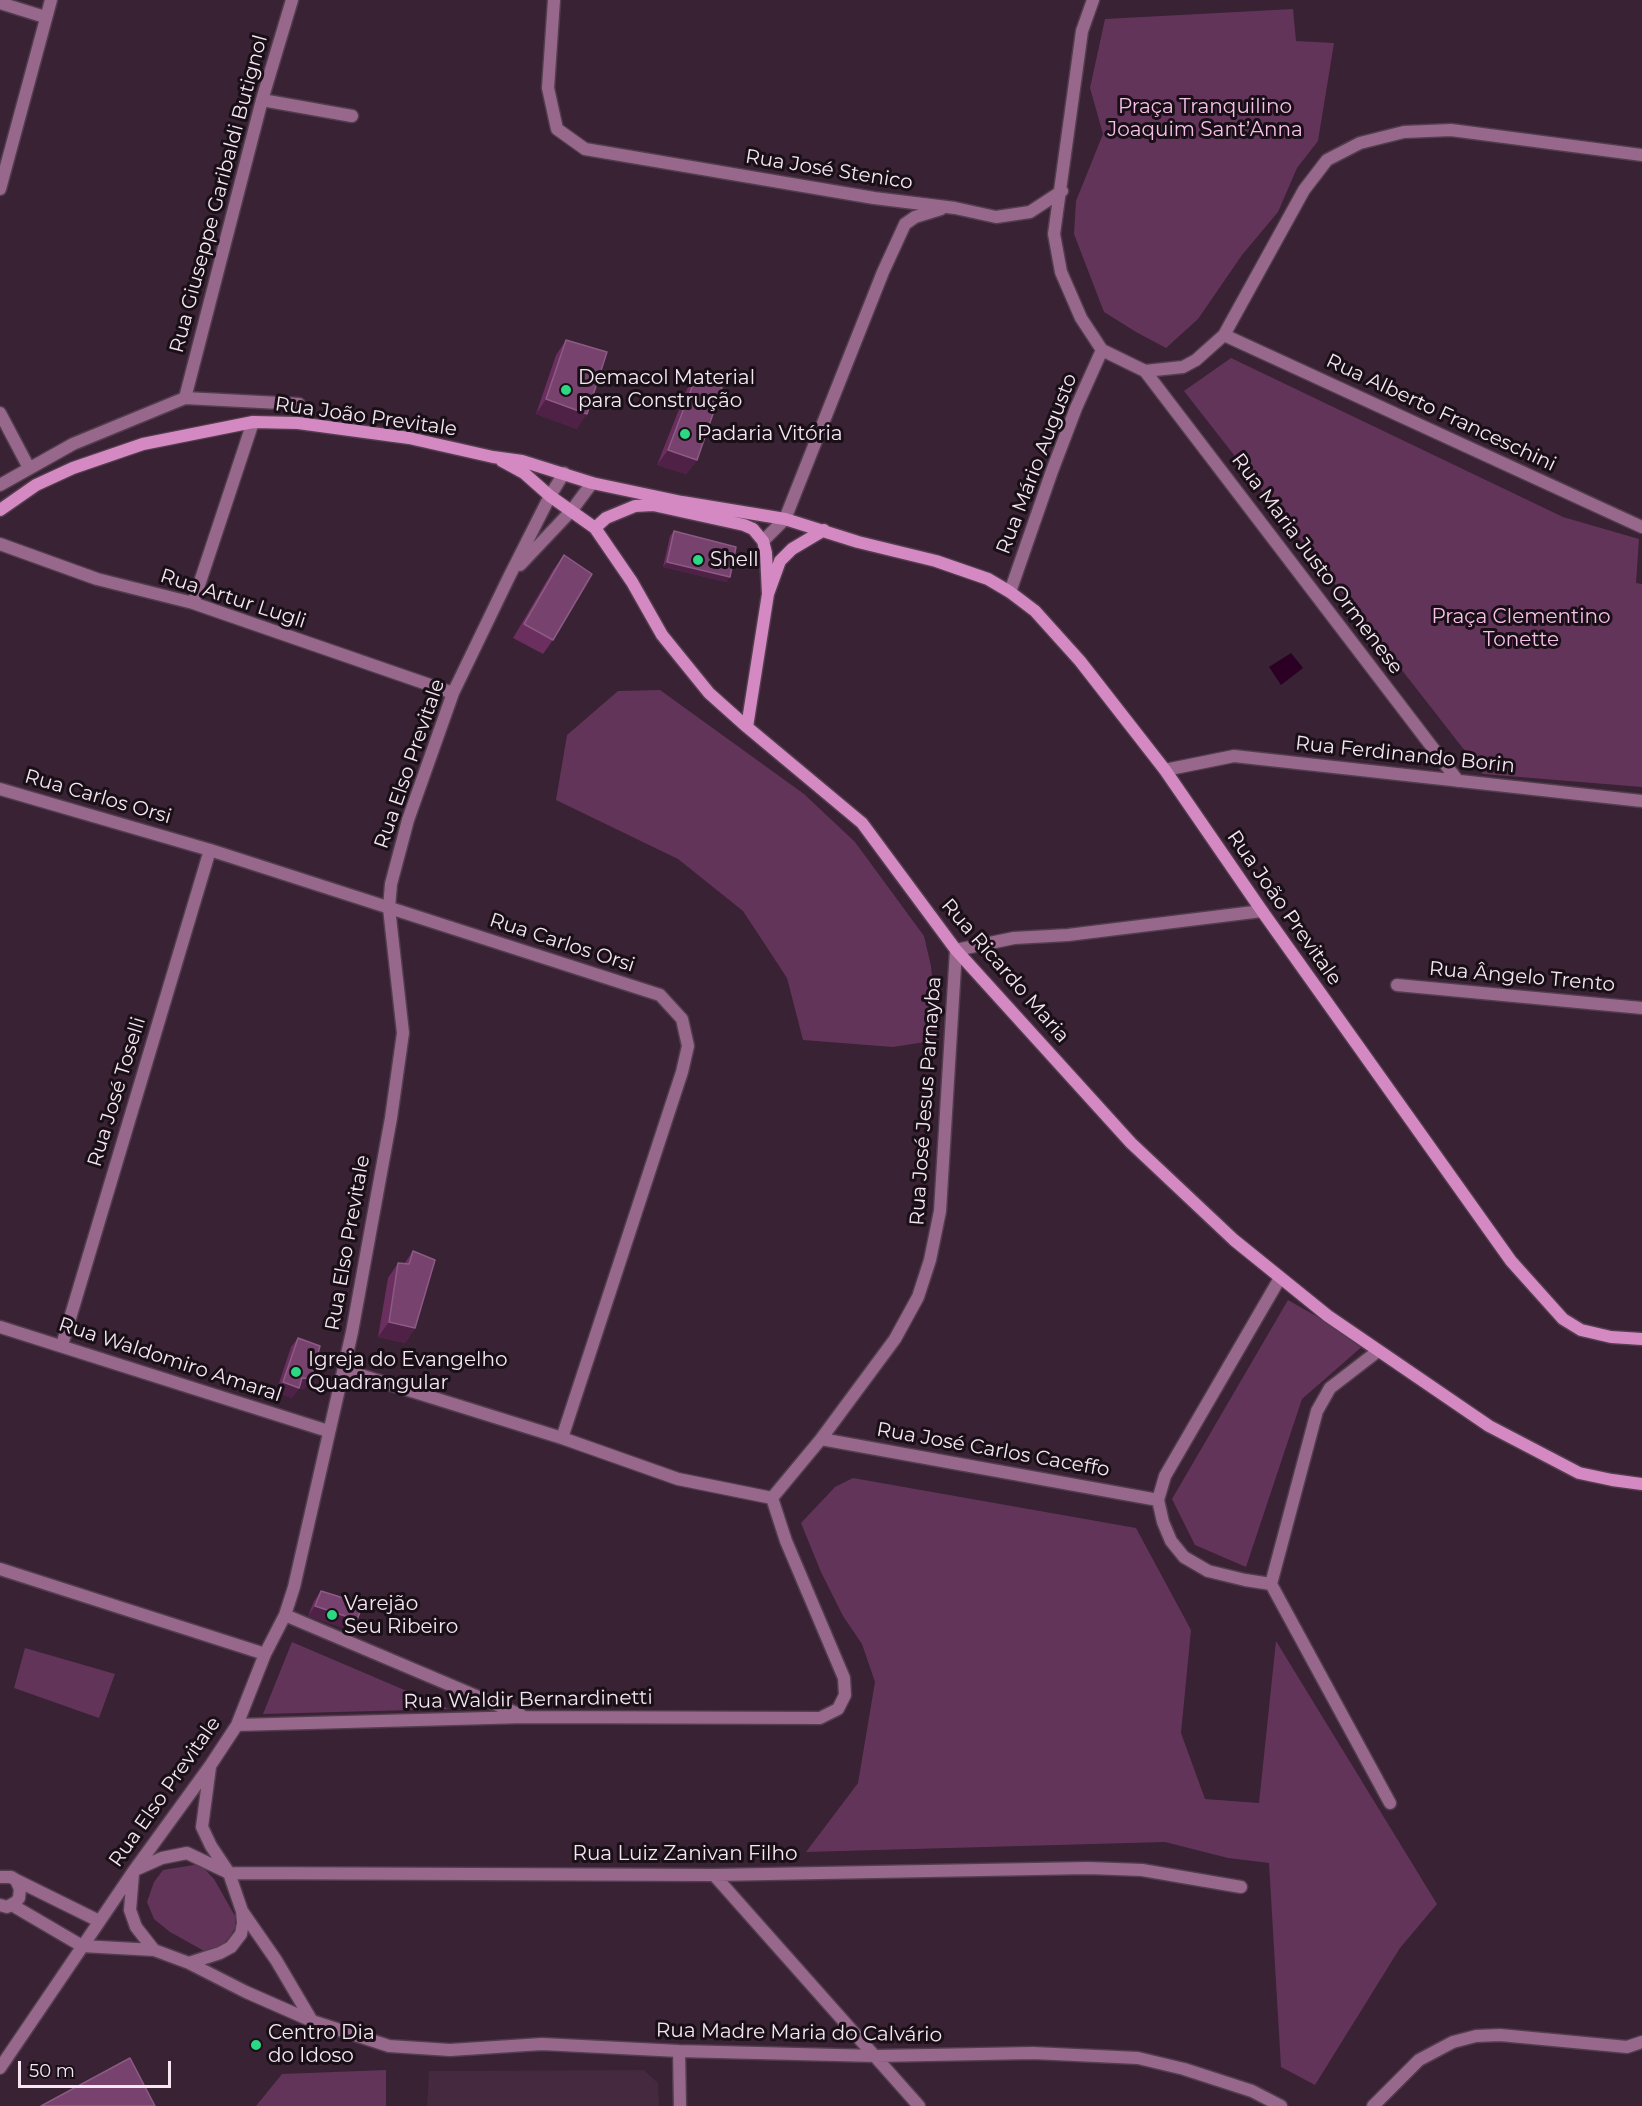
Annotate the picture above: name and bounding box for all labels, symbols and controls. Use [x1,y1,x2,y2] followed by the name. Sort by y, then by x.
[165,32,273,356] street label: Rua Giuseppe Garibaldi Butignol
[1107,95,1303,142] park label: Praça Tranquilino Joaquim Sant’Anna
[744,145,914,195] street label: Rua José Stenico
[1322,349,1560,477] street label: Rua Alberto Franceschini
[578,366,755,413] place label: Demacol Material para Construção
[991,370,1083,558] street label: Rua Mário Augusto
[559,383,573,397] marker: Demacol Material para Construção
[273,392,459,442] street label: Rua João Previtale
[697,422,843,446] place label: Padaria Vitória
[678,427,692,441] marker: Padaria Vitória
[1226,449,1408,679] street label: Rua Maria Justo Ormenese
[710,548,759,572] place label: Shell
[691,553,705,567] marker: Shell
[157,564,309,634] street label: Rua Artur Lugli
[1431,605,1611,652] park label: Praça Clementino Tonette
[370,676,450,852] street label: Rua Elso Previtale
[1294,732,1516,778] street label: Rua Ferdinando Borin
[22,765,174,829] street label: Rua Carlos Orsi
[1222,826,1346,990] street label: Rua João Previtale
[936,894,1074,1048] street label: Rua Ricardo Maria
[486,908,638,978] street label: Rua Carlos Orsi
[1428,957,1616,997] street label: Rua Ângelo Trento
[905,976,947,1226] street label: Rua José Jesus Parnayba
[83,1014,151,1170] street label: Rua José Toselli
[321,1153,375,1333] street label: Rua Elso Previtale
[55,1313,285,1407] street label: Rua Waldomiro Amaral
[308,1348,507,1395] place label: Igreja do Evangelho Quadrangular
[289,1365,303,1379] marker: Igreja do Evangelho Quadrangular
[875,1418,1111,1482] street label: Rua José Carlos Caceffo
[344,1592,458,1639] place label: Varejão Seu Ribeiro
[325,1608,339,1622] marker: Varejão Seu Ribeiro
[403,1686,653,1714] street label: Rua Waldir Bernardinetti
[104,1712,226,1872] street label: Rua Elso Previtale
[572,1842,798,1866] street label: Rua Luiz Zanivan Filho
[656,2019,942,2047] street label: Rua Madre Maria do Calvário
[268,2021,375,2068] place label: Centro Dia do Idoso
[249,2038,263,2052] marker: Centro Dia do Idoso
[21,2049,174,2087] scale bar
[29,2060,75,2082] text: 50 m

